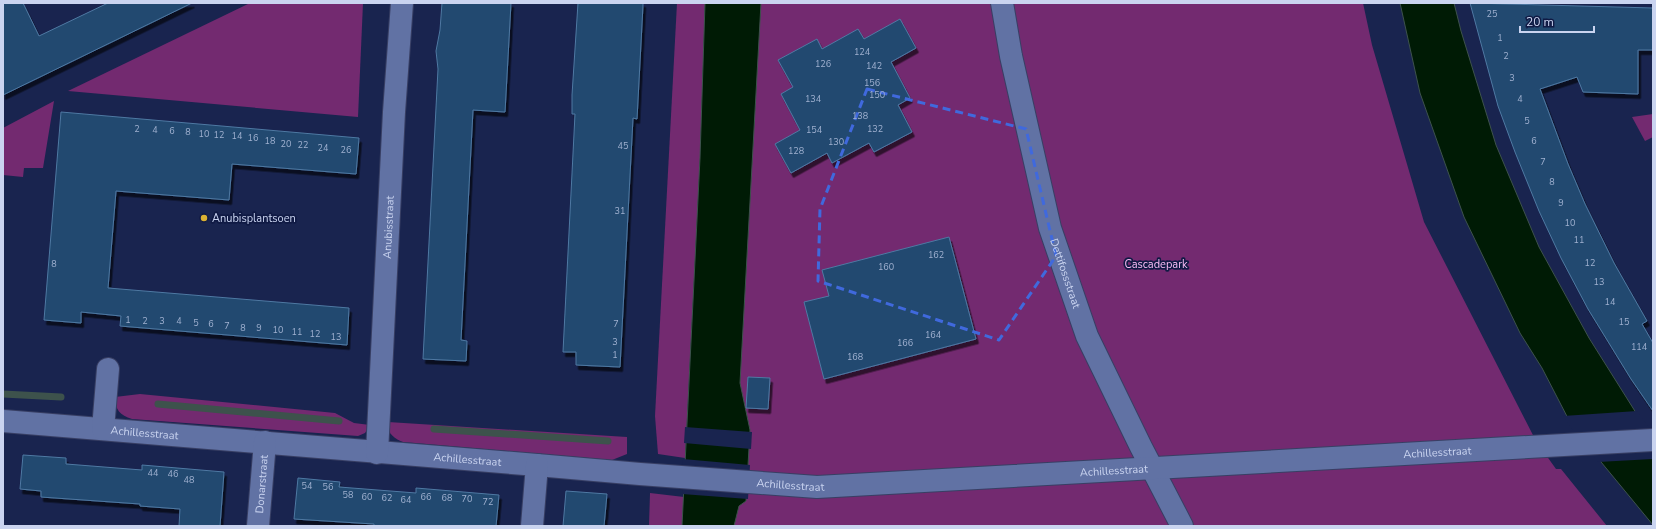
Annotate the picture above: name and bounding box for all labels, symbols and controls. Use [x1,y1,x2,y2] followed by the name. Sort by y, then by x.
[1487,8,1497,20] house number: 25
[1520,8,1594,34] scale bar
[1526,14,1554,30] text: 20 m
[1497,32,1503,44] house number: 1
[854,46,871,58] house number: 124
[1503,50,1509,62] house number: 2
[815,58,831,70] house number: 126
[866,60,882,72] house number: 142
[1509,72,1515,84] house number: 3
[864,77,880,89] house number: 156
[869,89,885,101] house number: 150
[805,93,822,105] house number: 134
[1517,93,1523,105] house number: 4
[852,110,868,122] house number: 138
[1524,115,1530,127] house number: 5
[134,123,140,135] house number: 2
[867,123,883,135] house number: 132
[152,124,158,136] house number: 4
[806,124,823,136] house number: 154
[169,125,175,137] house number: 6
[185,126,191,138] house number: 8
[199,128,209,140] house number: 10
[214,129,224,141] house number: 12
[232,130,243,142] house number: 14
[248,132,258,144] house number: 16
[265,135,275,147] house number: 18
[1531,135,1537,147] house number: 6
[828,136,844,148] house number: 130
[281,138,291,150] house number: 20
[298,139,308,151] house number: 22
[618,140,628,152] house number: 45
[318,142,329,154] house number: 24
[341,144,351,156] house number: 26
[788,145,804,157] house number: 128
[1540,156,1546,168] house number: 7
[1549,176,1555,188] house number: 8
[380,195,398,259] street label: Anubisstraat
[1558,197,1564,209] house number: 9
[615,205,625,217] house number: 31
[212,211,296,226] place label: Anubisplantsoen
[199,213,209,223] marker: Anubisplantsoen
[1565,217,1575,229] house number: 10
[1574,234,1584,246] house number: 11
[1046,237,1084,311] street label: Dettifossstraat
[928,249,944,261] house number: 162
[1124,257,1188,272] park label: Cascadepark
[1585,257,1595,269] house number: 12
[51,258,57,270] house number: 8
[878,261,894,273] house number: 160
[1594,276,1604,288] house number: 13
[1605,296,1616,308] house number: 14
[125,314,131,326] house number: 1
[142,315,148,327] house number: 2
[159,315,165,327] house number: 3
[176,315,182,327] house number: 4
[1619,316,1629,328] house number: 15
[193,317,199,329] house number: 5
[208,318,214,330] house number: 6
[613,318,619,330] house number: 7
[224,320,230,332] house number: 7
[240,322,246,334] house number: 8
[256,322,262,334] house number: 9
[273,324,283,336] house number: 10
[292,326,302,338] house number: 11
[310,328,320,340] house number: 12
[925,329,942,341] house number: 164
[331,331,341,343] house number: 13
[612,336,618,348] house number: 3
[897,337,913,349] house number: 166
[1631,341,1648,353] house number: 114
[612,349,618,361] house number: 1
[847,351,863,363] house number: 168
[110,423,179,443] street label: Achillesstraat
[1403,443,1472,462] street label: Achillesstraat
[433,449,502,470] street label: Achillesstraat
[252,454,272,514] street label: Donarstraat
[1079,461,1148,480] street label: Achillesstraat
[148,467,159,479] house number: 44
[168,468,178,480] house number: 46
[184,474,194,486] house number: 48
[756,476,825,495] street label: Achillesstraat
[302,480,313,492] house number: 54
[323,481,333,493] house number: 56
[343,489,353,501] house number: 58
[362,491,372,503] house number: 60
[421,491,431,503] house number: 66
[382,492,392,504] house number: 62
[442,492,452,504] house number: 68
[462,493,472,505] house number: 70
[401,494,412,506] house number: 64
[483,496,493,508] house number: 72

